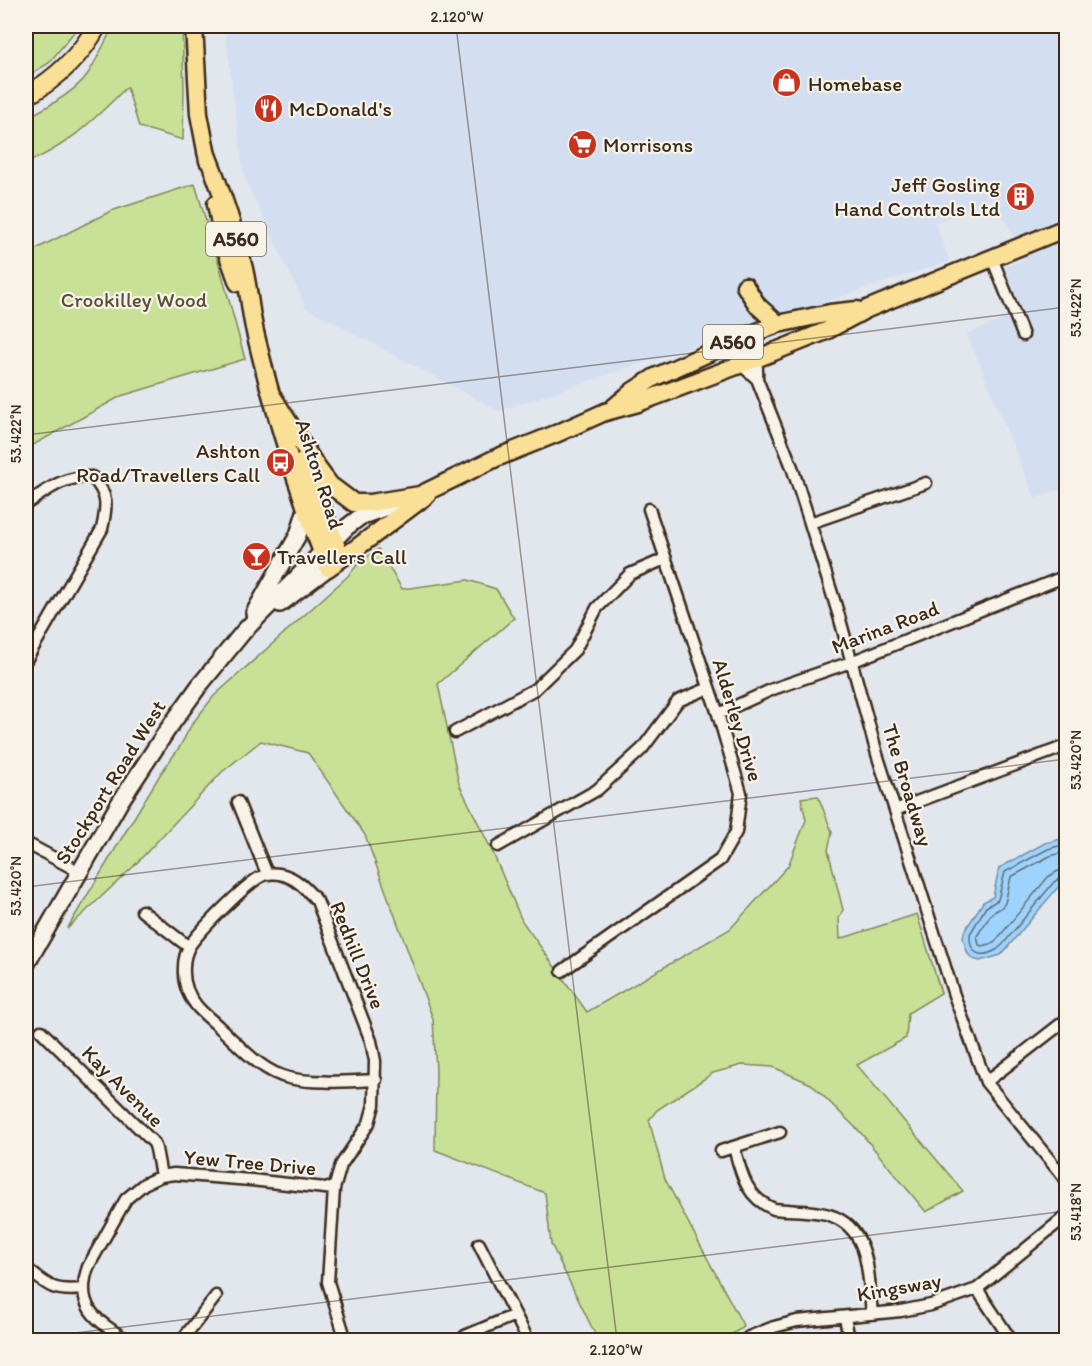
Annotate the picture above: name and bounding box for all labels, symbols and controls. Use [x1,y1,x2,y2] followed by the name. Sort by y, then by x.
[431,8,484,26] text: 2.120°W
[771,67,803,99] shop icon: Homebase
[808,71,902,96] place label: Homebase
[252,92,284,124] restaurant icon: McDonald's
[289,96,392,121] place label: McDonald's
[566,128,598,160] supermarket icon: Morrisons
[603,132,693,157] place label: Morrisons
[834,172,1001,221] place label: Jeff Gosling Hand Controls Ltd
[1005,180,1037,212] building icon: Jeff Gosling Hand Controls Ltd
[206,222,266,256] road number: A560
[1067,278,1085,338] text: 53.422°N
[61,287,208,312] park label: Crookilley Wood
[703,325,763,359] road number: A560
[7,404,25,464] text: 53.422°N
[290,416,350,532] street label: Ashton Road
[76,438,260,487] place label: Ashton Road/Travellers Call
[265,446,297,478] bus stop icon: Ashton Road/Travellers Call
[240,540,272,572] bar icon: Travellers Call
[277,544,407,569] place label: Travellers Call
[828,595,943,659] street label: Marina Road
[708,656,768,784] street label: Alderley Drive
[49,695,171,869] street label: Stockport Road West
[877,721,939,850] street label: The Broadway
[1067,730,1085,790] text: 53.420°N
[7,856,25,916] text: 53.420°N
[325,898,391,1012] street label: Redhill Drive
[77,1040,169,1132] street label: Kay Avenue
[183,1144,317,1180] street label: Yew Tree Drive
[1067,1183,1085,1241] text: 53.418°N
[855,1267,943,1307] street label: Kingsway
[590,1341,643,1359] text: 2.120°W

